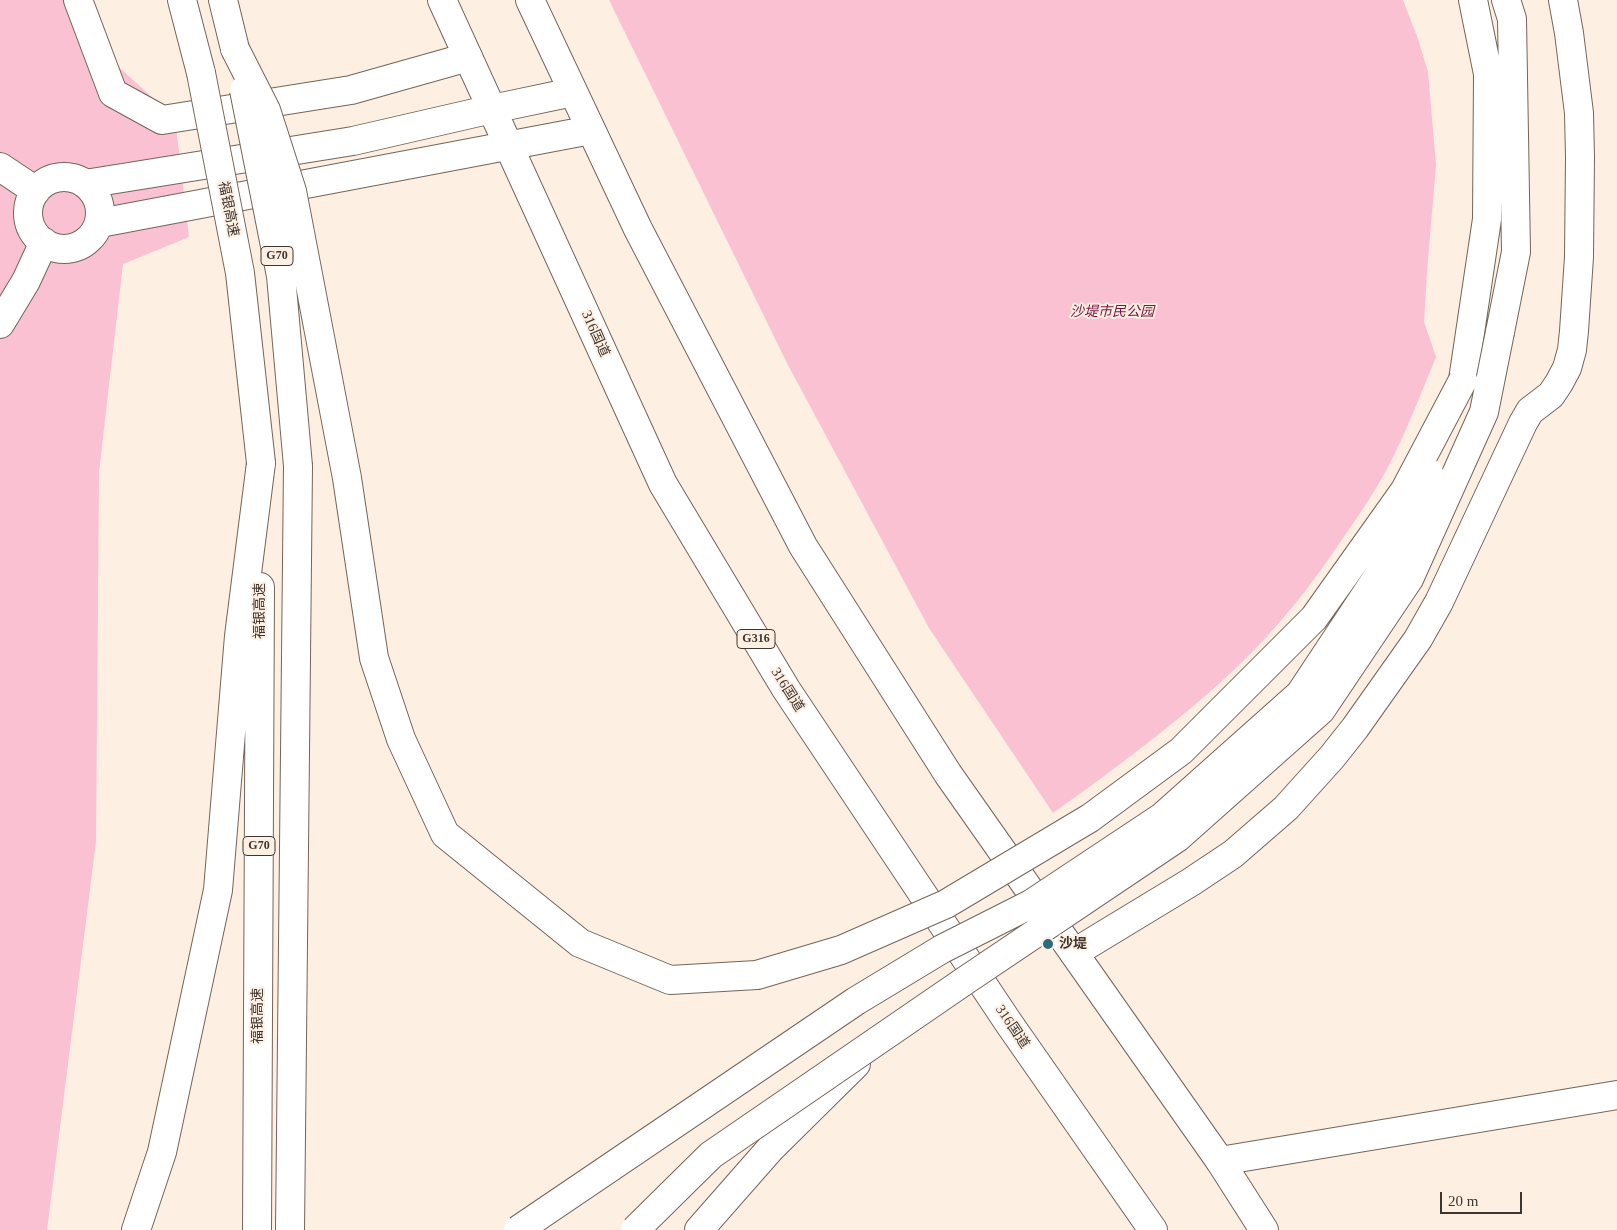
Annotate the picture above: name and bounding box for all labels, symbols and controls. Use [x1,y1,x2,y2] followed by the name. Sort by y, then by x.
[214,180,242,238] street label: 福银高速
[261,247,293,266] road number: G70
[1070,304,1154,320] park label: 沙堤市民公园
[577,308,613,360] street label: 316国道
[252,583,268,639] street label: 福银高速
[737,630,775,648] road number: G316
[767,665,807,715] street label: 316国道
[243,836,275,856] road number: G70
[1059,936,1087,952] place label: 沙堤
[1041,937,1055,951] marker: 沙堤
[250,988,266,1044] street label: 福银高速
[991,1002,1033,1052] street label: 316国道
[1442,1182,1524,1214] scale bar
[1448,1193,1478,1209] text: 20 m

